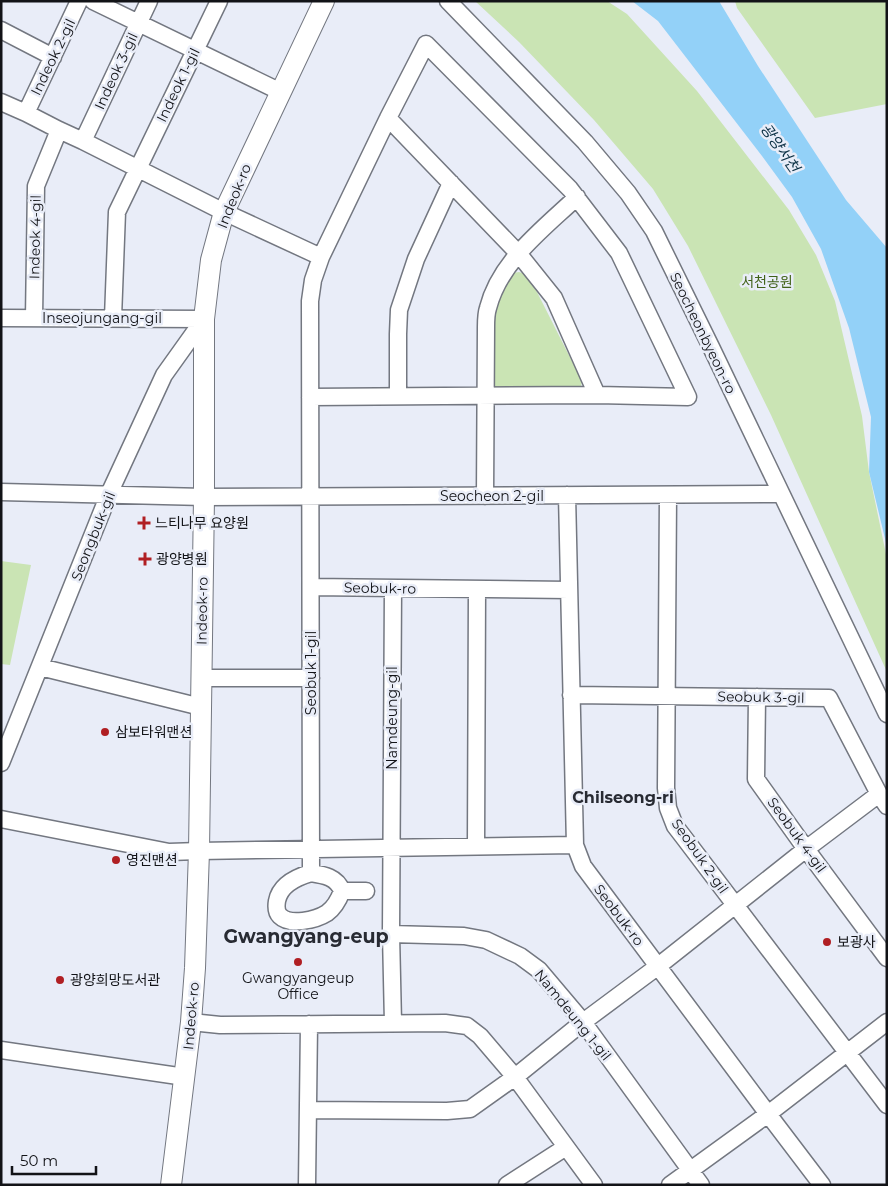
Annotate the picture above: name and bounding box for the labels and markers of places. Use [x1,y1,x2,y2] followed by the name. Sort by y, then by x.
[155,514,249,532] place label: 느티나무 요양원
[137,516,151,530] marker: 느티나무 요양원
[156,550,208,568] place label: 광양병원
[138,552,152,566] marker: 광양병원
[115,723,192,741] place label: 삼보타워맨션
[99,726,111,738] marker: 삼보타워맨션
[126,851,178,869] place label: 영진맨션
[110,854,122,866] marker: 영진맨션
[837,933,876,951] place label: 보광사
[821,936,833,948] marker: 보광사
[292,956,304,968] marker: Gwangyangeup Office
[242,969,354,1003] place label: Gwangyangeup Office
[70,971,160,989] place label: 광양희망도서관
[54,974,66,986] marker: 광양희망도서관

